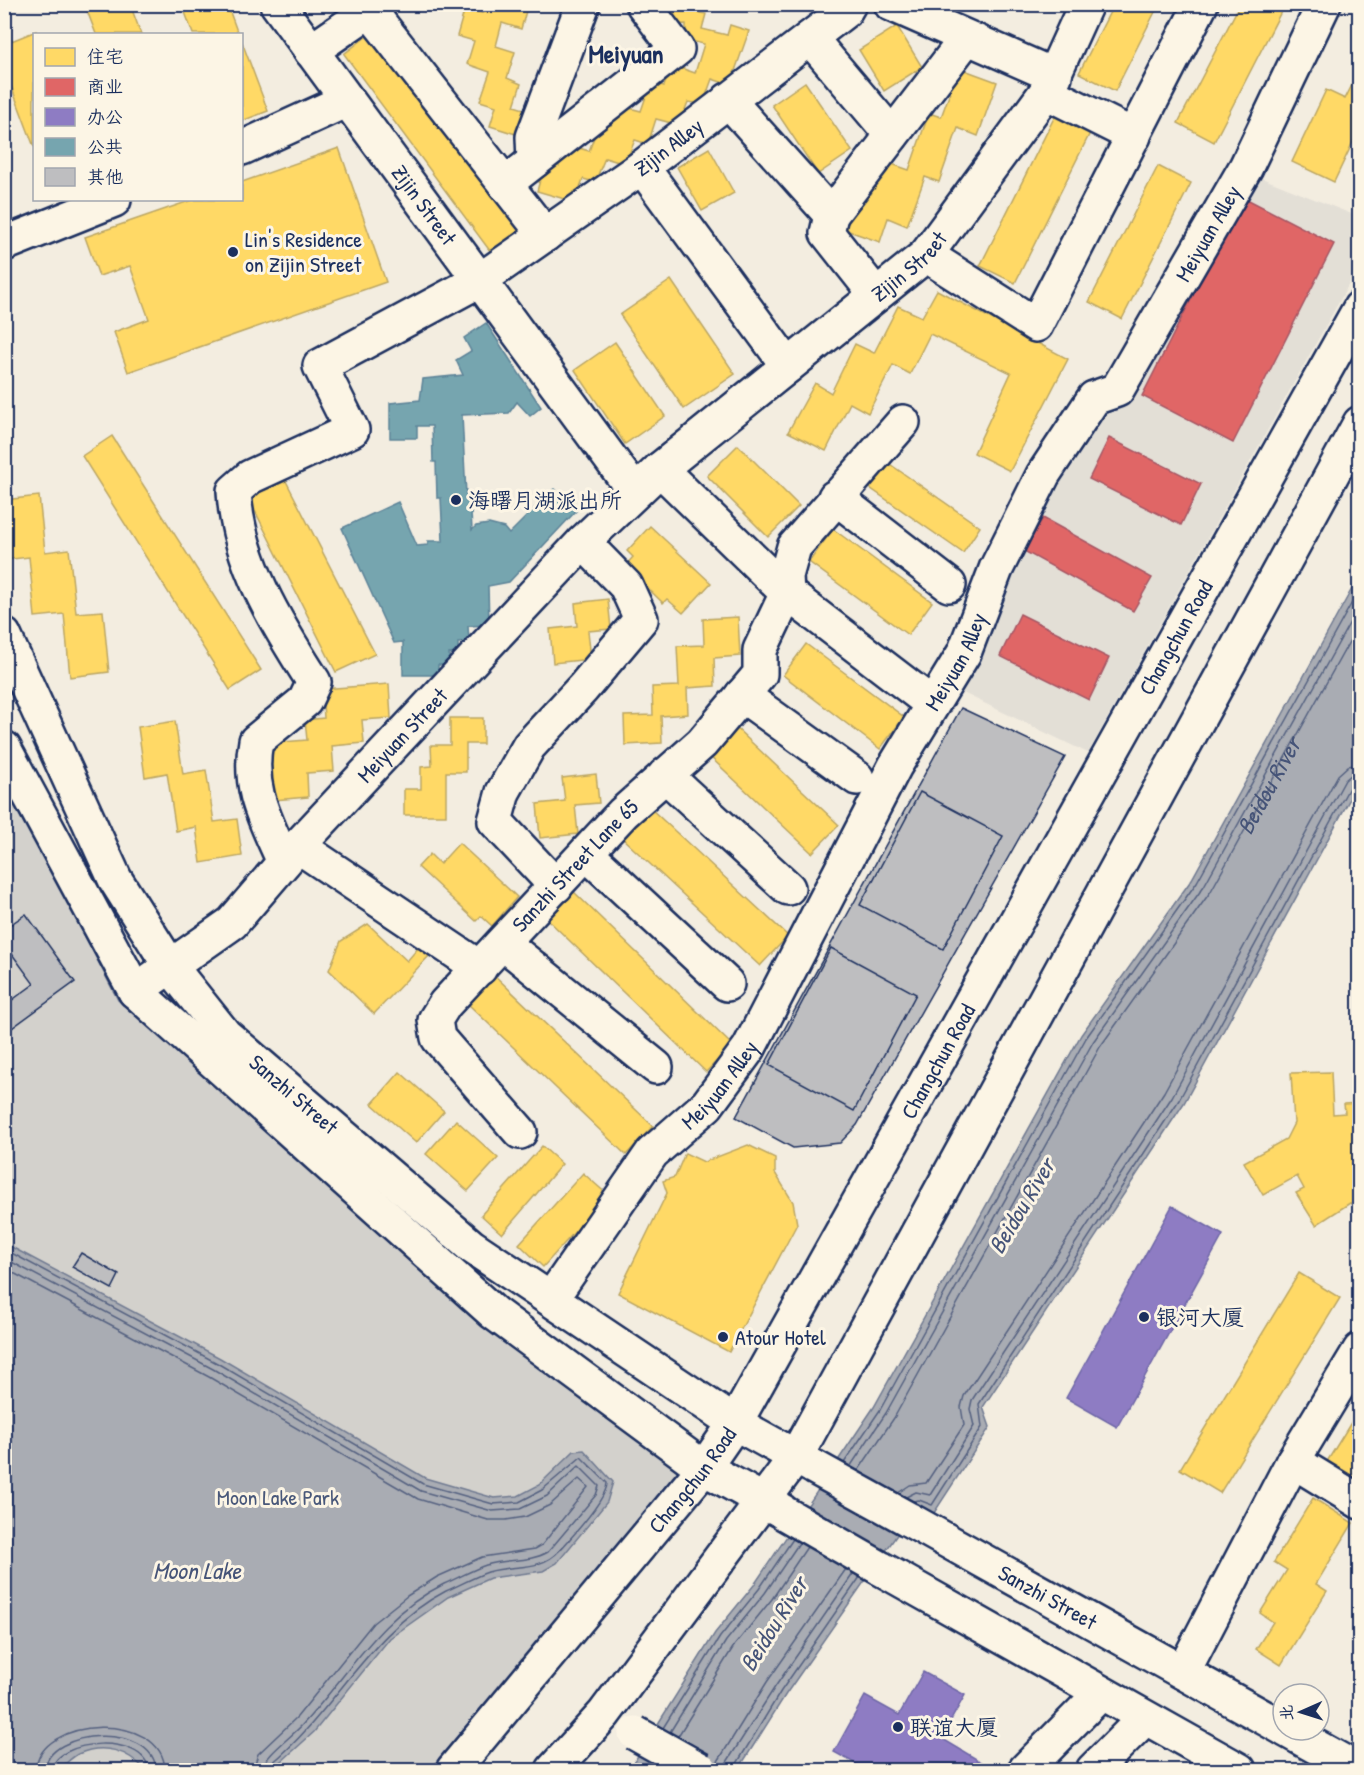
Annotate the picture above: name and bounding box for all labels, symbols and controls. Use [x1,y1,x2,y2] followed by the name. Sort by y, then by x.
[33,33,243,201] legend
[589,36,663,72] district label: Meiyuan
[87,44,123,69] text: 住宅
[87,74,123,99] text: 商业
[87,104,123,129] text: 办公
[628,111,709,183] street label: Zijin Alley
[87,134,123,159] text: 公共
[385,159,464,251] street label: Zijin Street
[87,164,123,189] text: 其他
[1168,180,1247,287] street label: Meiyuan Alley
[245,224,362,279] place label: Lin's Residence on Zijin Street
[865,225,954,308] street label: Zijin Street
[226,245,240,259] marker: Lin's Residence on Zijin Street
[468,485,622,515] place label: 海曙月湖派出所
[449,493,463,507] marker: 海曙月湖派出所
[1131,574,1220,700] street label: Changchun Road
[917,608,993,716] street label: Meiyuan Alley
[350,681,454,789] street label: Meiyuan Street
[1229,729,1309,840] water label: Beidou River
[505,792,644,938] street label: Sanzhi Street Lane 65
[894,998,982,1124] street label: Changchun Road
[675,1036,765,1136] street label: Meiyuan Alley
[243,1047,345,1141] street label: Sanzhi Street
[980,1149,1064,1259] water label: Beidou River
[1156,1302,1244,1332] place label: 银河大厦
[1137,1310,1151,1324] marker: 银河大厦
[735,1322,826,1352] place label: Atour Hotel
[716,1330,730,1344] marker: Atour Hotel
[641,1420,743,1539] street label: Changchun Road
[217,1482,339,1512] park label: Moon Lake Park
[153,1554,242,1586] water label: Moon Lake
[993,1557,1103,1637] street label: Sanzhi Street
[732,1568,816,1677] water label: Beidou River
[1271,1682,1331,1742] north arrow
[1275,1704,1297,1721] text: 北
[910,1712,998,1742] place label: 联谊大厦
[891,1720,905,1734] marker: 联谊大厦

